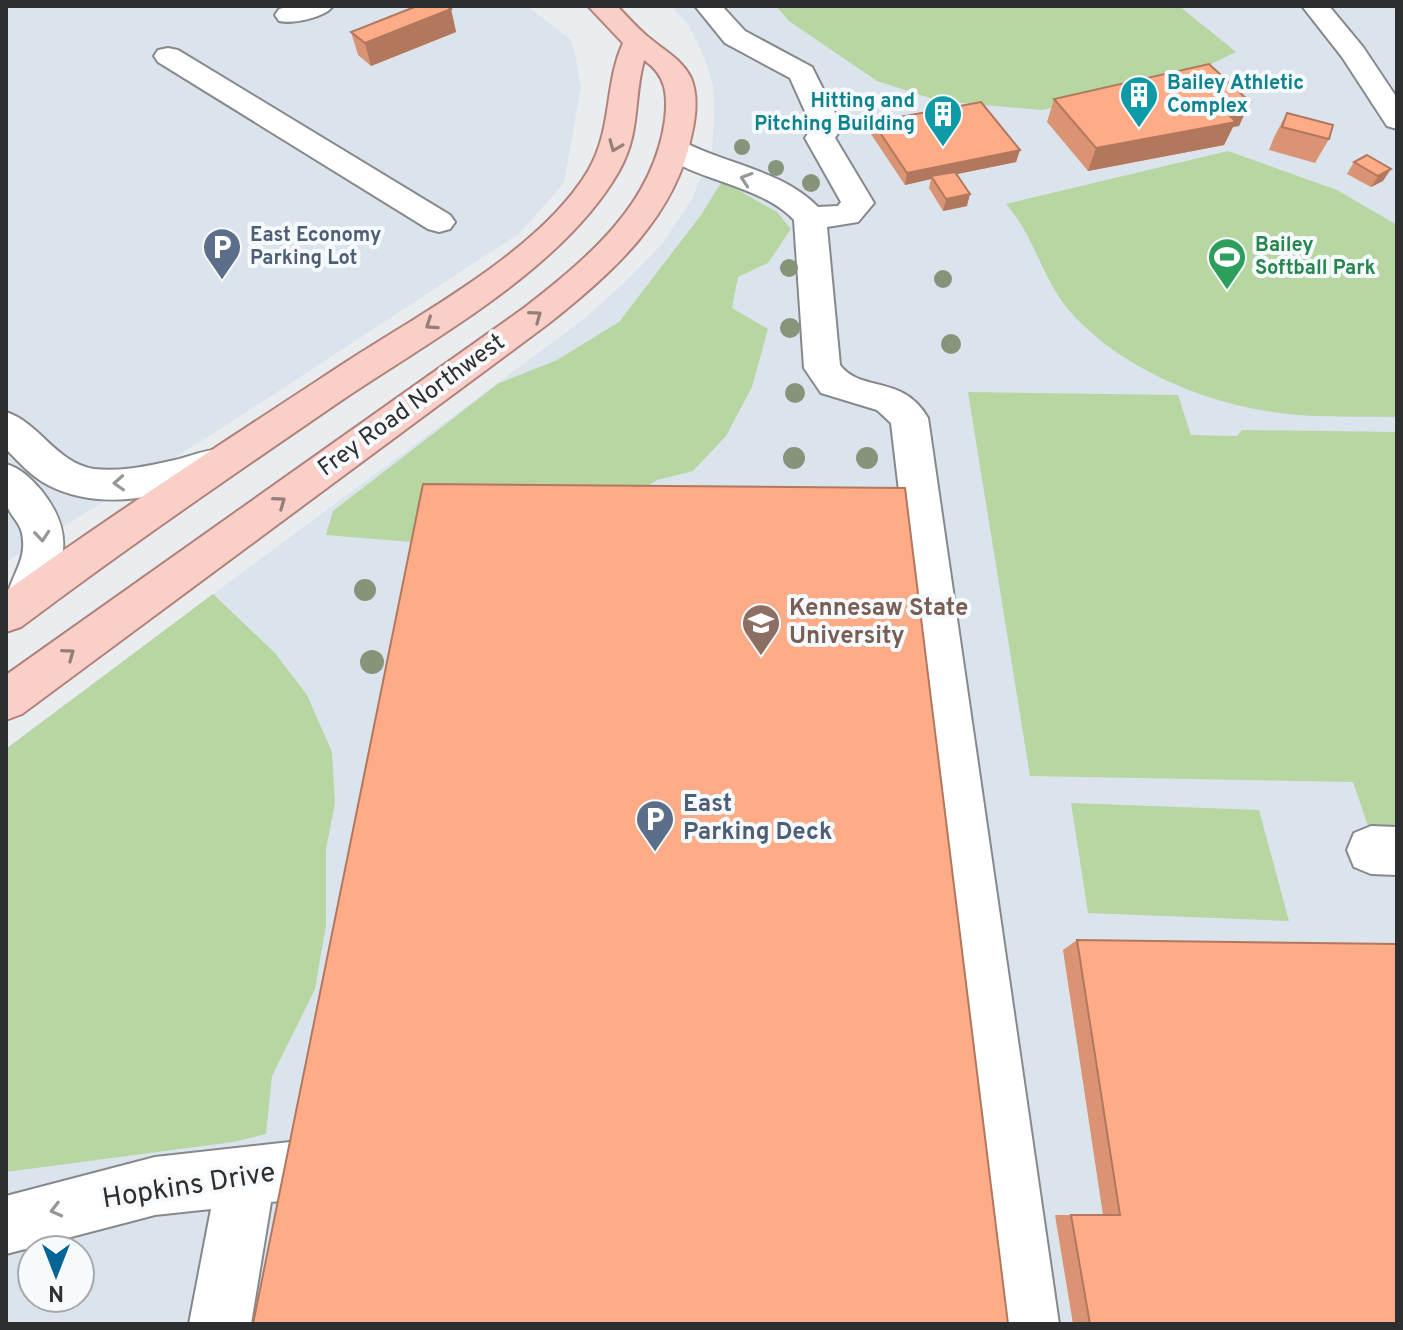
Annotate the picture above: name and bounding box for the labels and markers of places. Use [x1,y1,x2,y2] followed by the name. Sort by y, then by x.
[1167,71,1304,120] place label: Bailey Athletic Complex
[1118,74,1160,129] building icon: Bailey Athletic Complex
[754,89,915,138] place label: Hitting and Pitching Building
[922,93,964,148] building icon: Hitting and Pitching Building
[250,223,381,272] place label: East Economy Parking Lot
[201,226,243,281] parking icon: East Economy Parking Lot
[1255,233,1376,282] place label: Bailey Softball Park
[1206,236,1248,291] sports icon: Bailey Softball Park
[789,594,969,652] place label: Kennesaw State University
[740,602,782,657] school or university icon: Kennesaw State University
[683,790,832,848] place label: East Parking Deck
[634,798,676,853] parking icon: East Parking Deck

